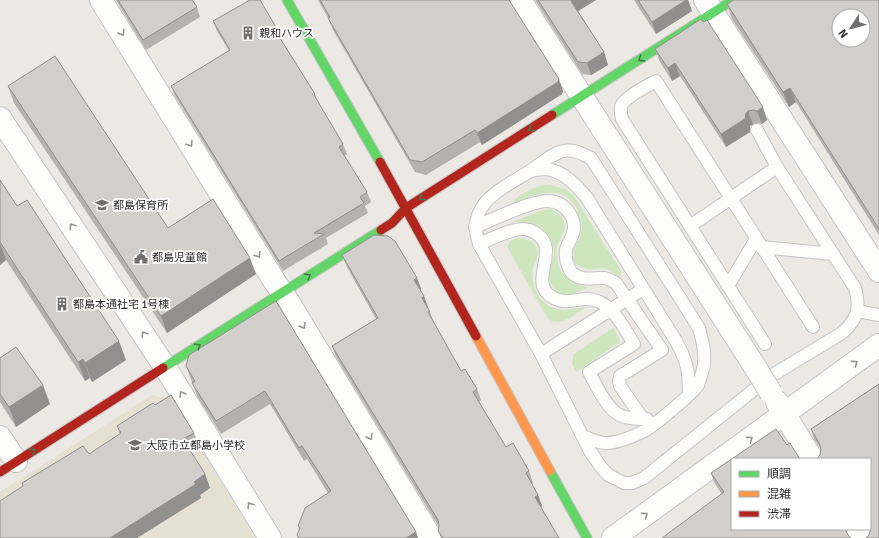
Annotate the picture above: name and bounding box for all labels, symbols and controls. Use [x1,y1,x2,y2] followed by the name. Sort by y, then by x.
[831,8,871,48] north arrow
[240,25,256,41] building icon: 親和ハウス
[259,27,314,40] place label: 親和ハウス
[836,27,851,41] text: N
[117,29,124,36] one-way arrow
[638,54,645,61] one-way arrow
[528,124,535,131] one-way arrow
[185,140,192,147] one-way arrow
[419,194,426,201] one-way arrow
[94,197,110,213] school or university icon: 都島保育所
[113,199,169,212] place label: 都島保育所
[69,223,77,230] one-way arrow
[133,249,149,265] public building icon: 都島児童館
[152,251,207,264] place label: 都島児童館
[253,251,260,258] one-way arrow
[304,274,311,281] one-way arrow
[54,296,70,312] building icon: 都島本通社宅 1号棟
[73,298,169,311] place label: 都島本通社宅 1号棟
[298,322,305,329] one-way arrow
[141,331,148,338] one-way arrow
[194,343,201,351] one-way arrow
[851,360,858,367] one-way arrow
[179,391,187,398] one-way arrow
[365,433,373,440] one-way arrow
[127,437,143,453] school or university icon: 大阪市立都島小学校
[746,437,753,444] one-way arrow
[146,439,245,452] place label: 大阪市立都島小学校
[29,448,36,456] one-way arrow
[731,458,871,530] legend
[767,467,791,482] text: 順調
[767,487,791,502] text: 混雑
[247,502,255,509] one-way arrow
[767,507,791,522] text: 渋滞
[641,512,648,520] one-way arrow

